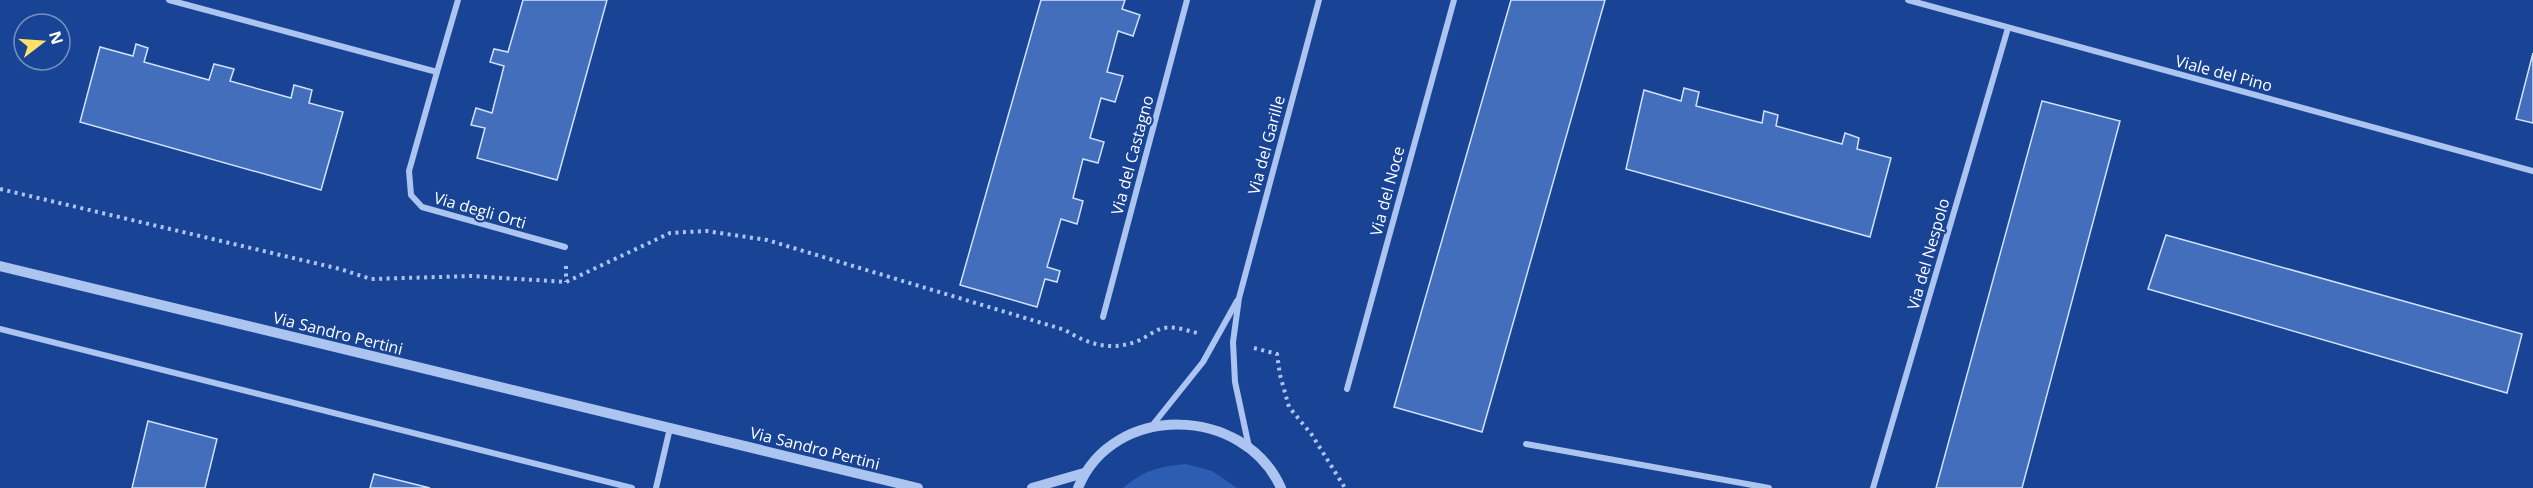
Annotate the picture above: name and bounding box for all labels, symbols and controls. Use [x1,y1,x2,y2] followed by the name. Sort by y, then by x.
[12,12,72,72] north arrow
[44,28,69,47] text: N
[2173,49,2275,97] street label: Viale del Pino
[1105,93,1159,217] street label: Via del Castagno
[1242,93,1290,197] street label: Via del Garille
[1364,144,1410,238] street label: Via del Noce
[431,186,529,234] street label: Via degli Orti
[1902,196,1954,312] street label: Via del Nespolo
[271,306,405,360] street label: Via Sandro Pertini
[748,421,882,475] street label: Via Sandro Pertini

